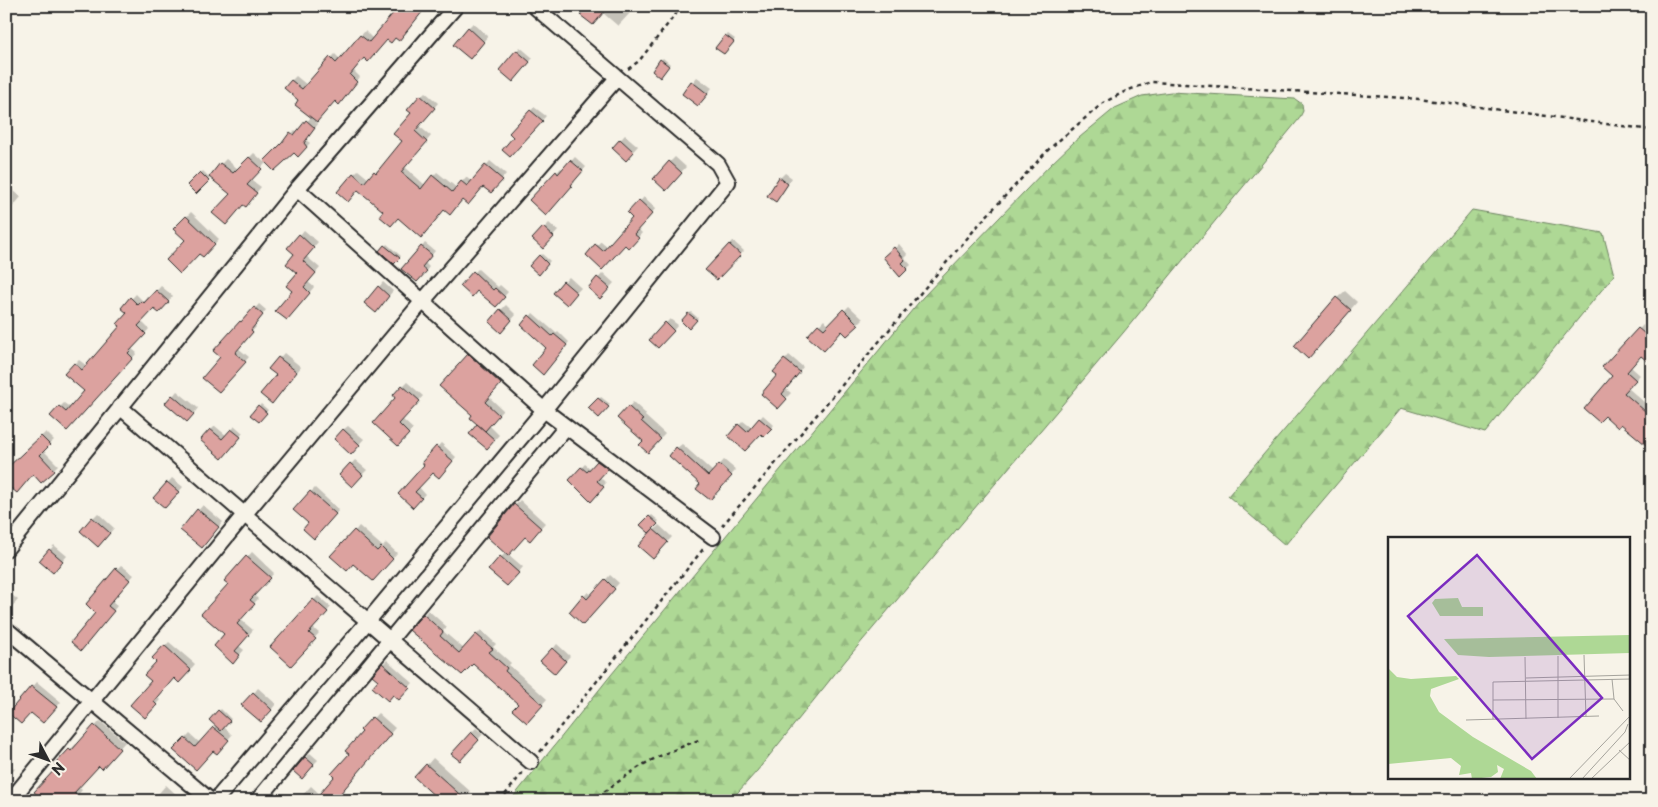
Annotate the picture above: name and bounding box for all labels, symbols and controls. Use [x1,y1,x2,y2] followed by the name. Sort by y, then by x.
[1388,537,1630,780] inset map
[22,734,72,784] north arrow
[47,758,70,780] text: N

